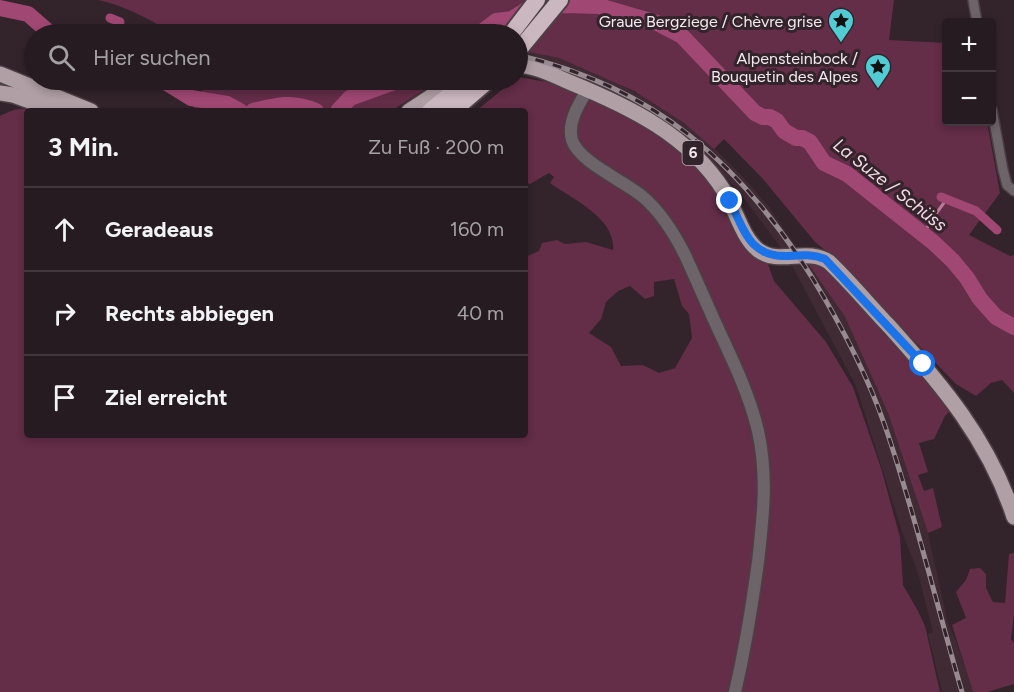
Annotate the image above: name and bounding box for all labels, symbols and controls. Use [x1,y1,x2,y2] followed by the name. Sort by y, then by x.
[826,6,856,44] place icon: Graue Bergziege / Chèvre grise
[599,12,822,31] place label: Graue Bergziege / Chèvre grise
[942,18,996,126] map controls
[942,18,996,72] button: +
[24,24,528,90] search box
[45,41,78,74] icon: search
[93,44,211,71] text: Hier suchen
[711,49,858,86] place label: Alpensteinbock / Bouquetin des Alpes
[863,52,893,90] place icon: Alpensteinbock / Bouquetin des Alpes
[942,72,996,126] button: −
[48,131,119,163] text: 3 Min.
[829,134,952,236] water label: La Suze / Schüss
[368,135,504,159] text: Zu Fuß · 200 m
[682,141,704,165] road number: 6
[716,187,742,213] route end
[48,213,81,246] icon: ahead
[105,216,213,243] text: Geradeaus
[450,217,504,241] text: 160 m
[48,297,81,330] icon: right
[105,300,274,327] text: Rechts abbiegen
[457,301,504,325] text: 40 m
[909,350,935,376] route start
[48,381,81,414] icon: arrive
[105,384,228,411] text: Ziel erreicht

